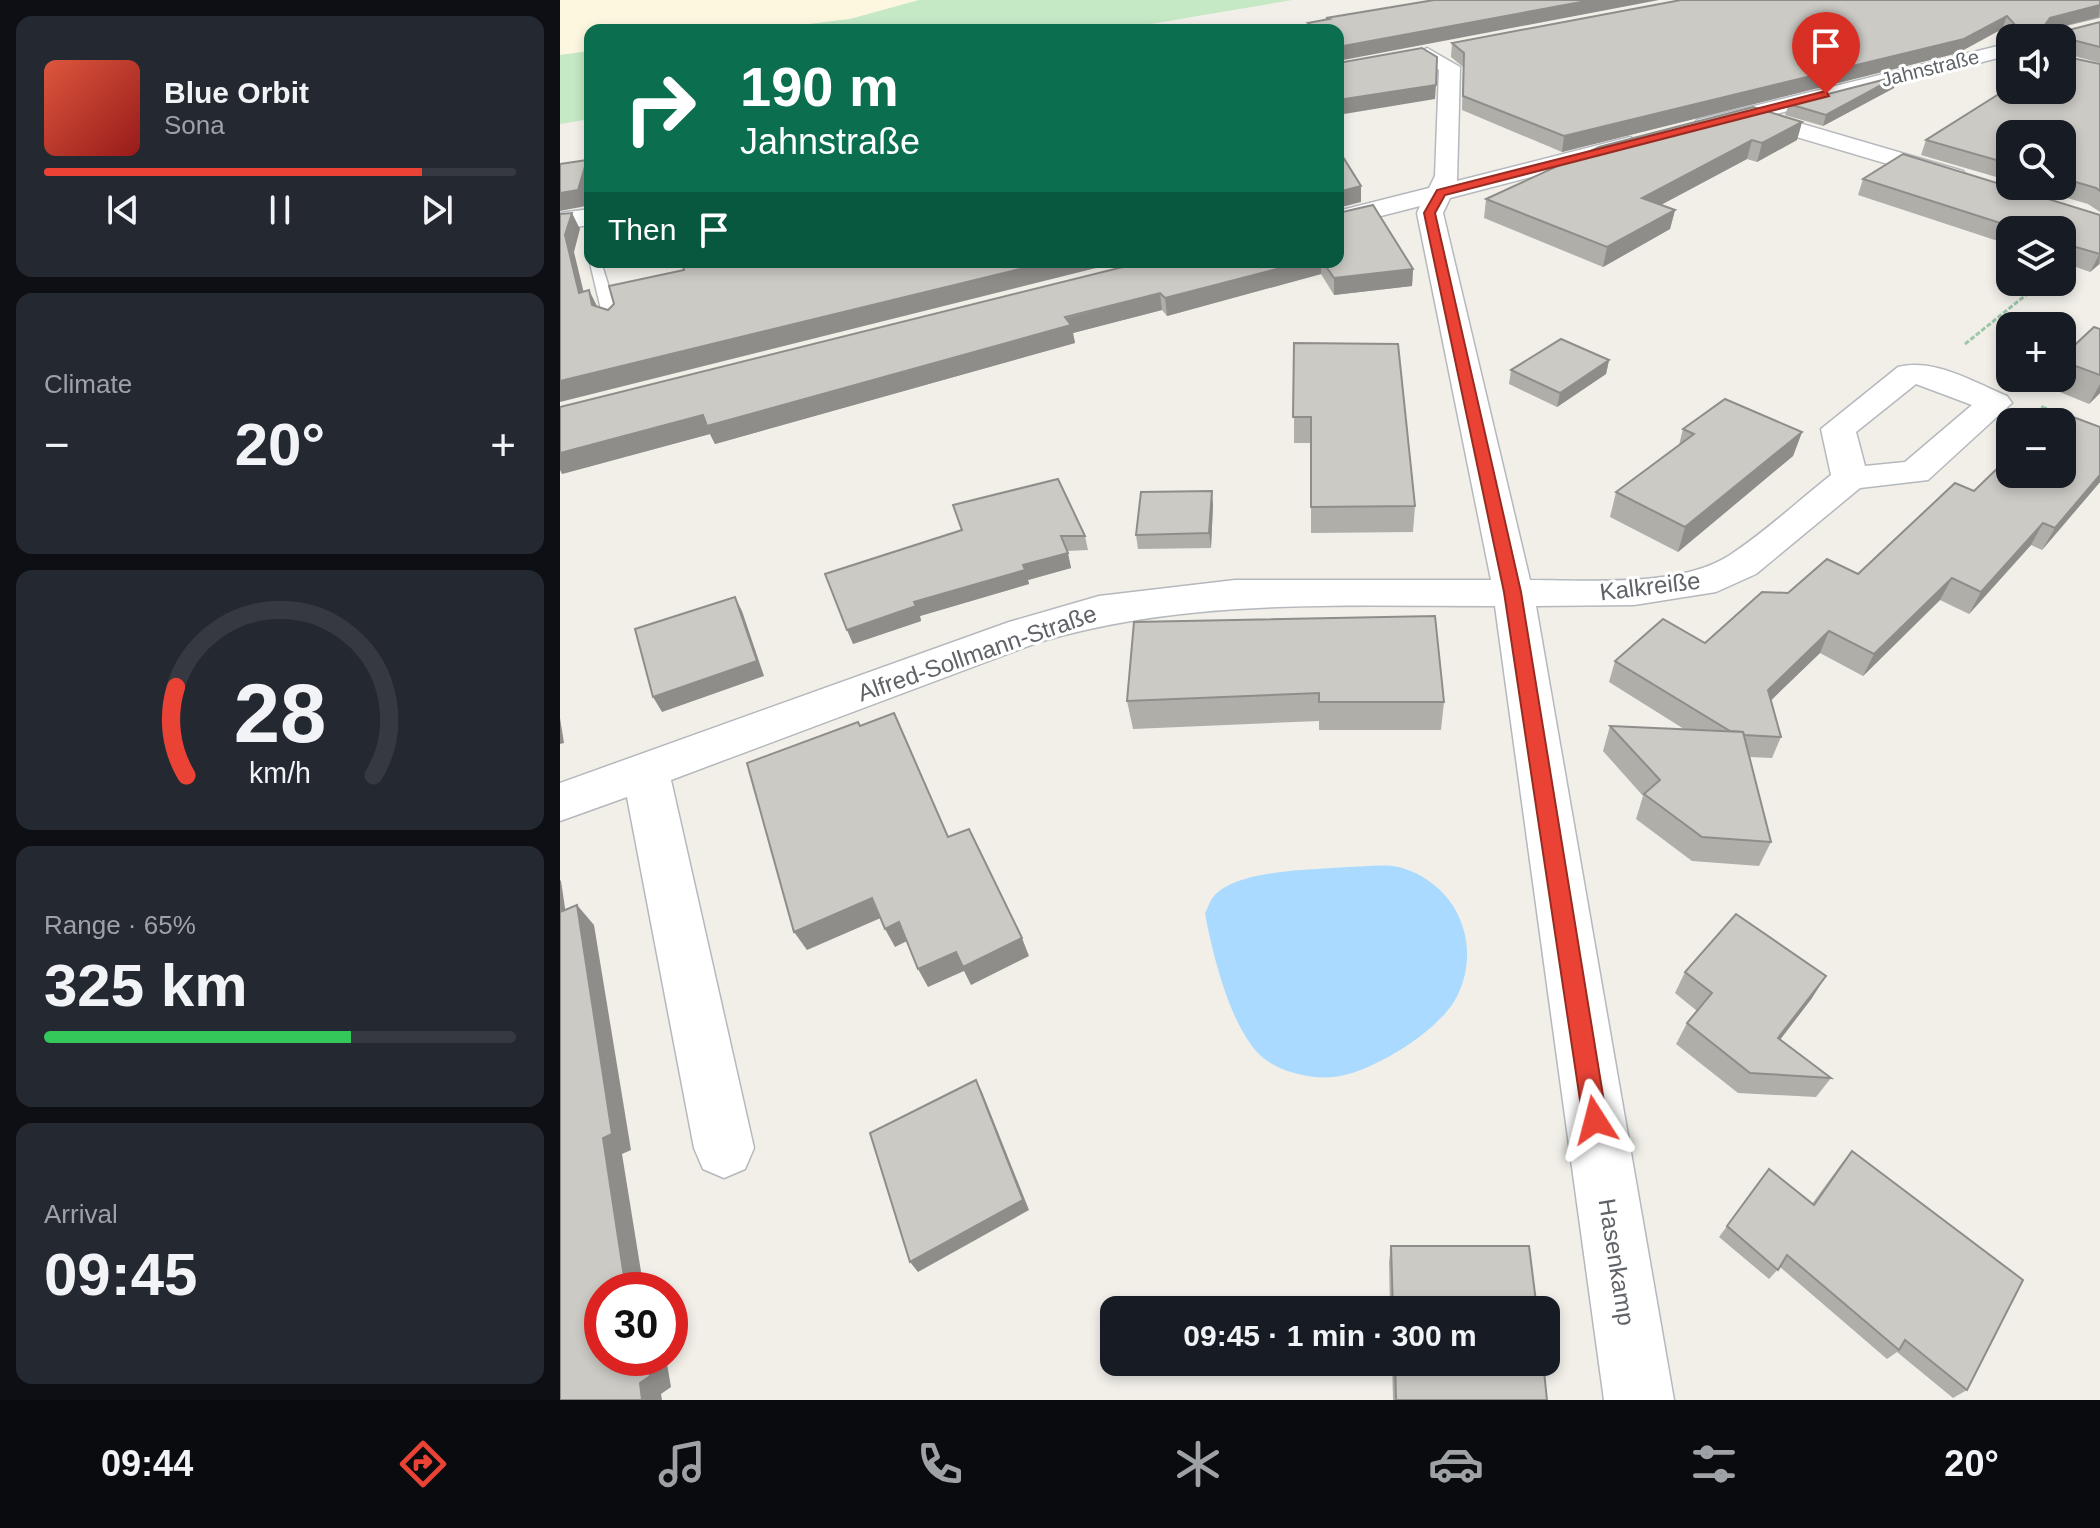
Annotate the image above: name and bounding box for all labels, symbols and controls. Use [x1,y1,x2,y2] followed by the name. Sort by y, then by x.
[1792,12,1860,94] pin
[1804,24,1848,68] icon: arrive
[1996,24,2076,488] map controls
[1996,24,2076,104] button: sound
[1879,45,1981,91] street label: Jahnstraße
[740,55,899,118] text: 190 m
[608,56,712,160] icon: right
[164,76,309,109] text: Blue Orbit
[164,110,225,140] text: Sona
[1996,120,2076,200] button: search
[740,121,920,162] text: Jahnstraße
[101,188,145,232] icon: previous
[258,188,302,232] icon: pause
[415,188,459,232] icon: next
[692,208,736,252] icon: arrive
[608,213,676,246] text: Then
[1996,216,2076,296] button: layers
[1996,312,2076,392] button: +
[44,369,132,399] text: Climate
[1996,408,2076,488] button: −
[235,411,325,478] text: 20°
[44,420,70,469] text: −
[490,420,516,469] text: +
[1598,566,1702,606] street label: Kalkreiße
[854,599,1100,707] street label: Alfred-Sollmann-Straße
[234,667,326,760] text: 28
[249,757,311,789] text: km/h
[44,910,196,940] text: Range · 65%
[44,952,248,1019] text: 325 km
[1553,1078,1637,1162] position arrow
[1594,1197,1640,1327] street label: Hasenkamp
[44,1199,118,1229] text: Arrival
[44,1241,197,1308] text: 09:45
[584,1272,688,1376] speed limit sign: 30
[1183,1319,1477,1352] text: 09:45 · 1 min · 300 m
[395,1436,451,1492] icon: directions
[654,1436,710,1492] icon: music
[912,1436,968,1492] icon: phone
[1170,1436,1226,1492] icon: climate
[1428,1436,1484,1492] icon: car
[1686,1436,1742,1492] icon: filters
[101,1443,193,1484] text: 09:44
[1944,1443,1999,1484] text: 20°

